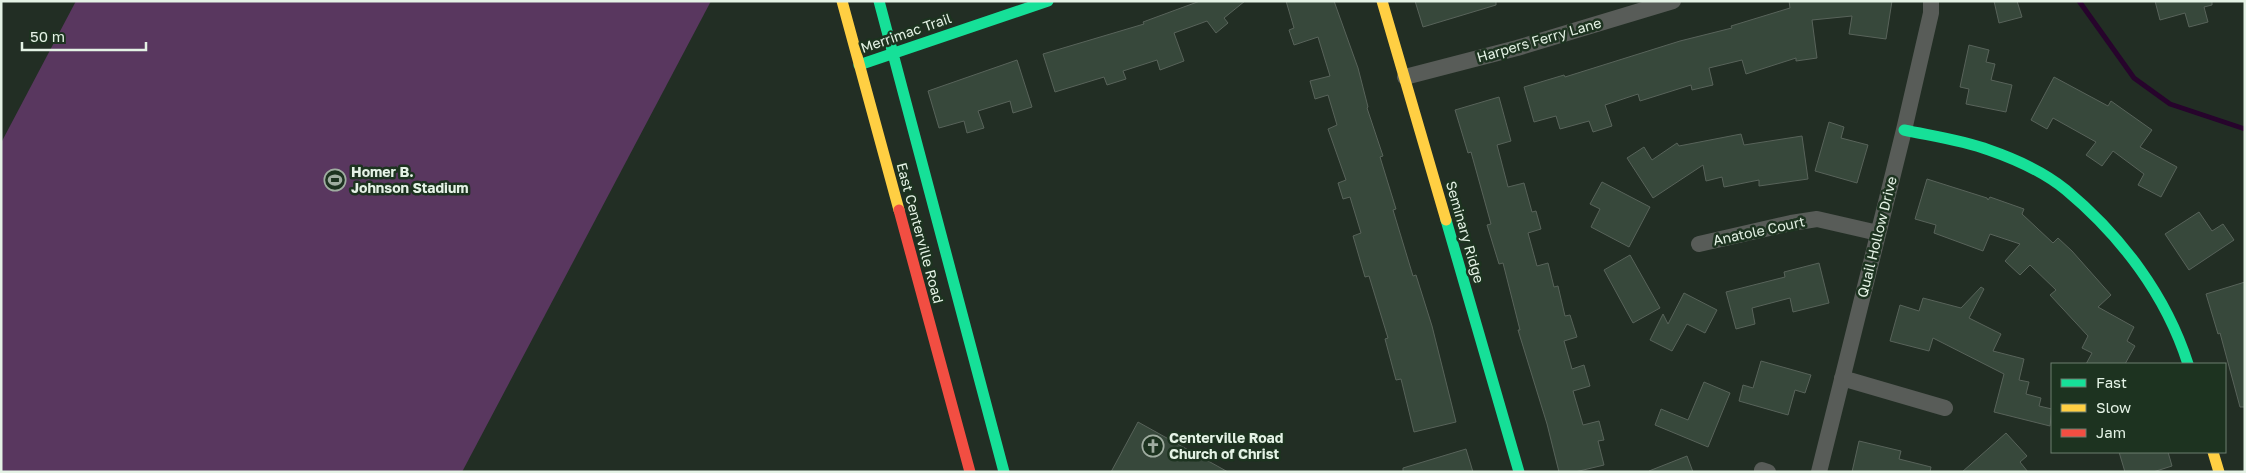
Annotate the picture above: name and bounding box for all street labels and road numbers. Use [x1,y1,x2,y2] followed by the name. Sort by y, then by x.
[858,9,954,56] street label: Merrimac Trail
[1475,14,1603,65] street label: Harpers Ferry Lane
[894,161,947,305] street label: East Centerville Road
[1853,175,1900,299] street label: Quail Hollow Drive
[1443,179,1488,285] street label: Seminary Ridge
[1711,212,1806,249] street label: Anatole Court

